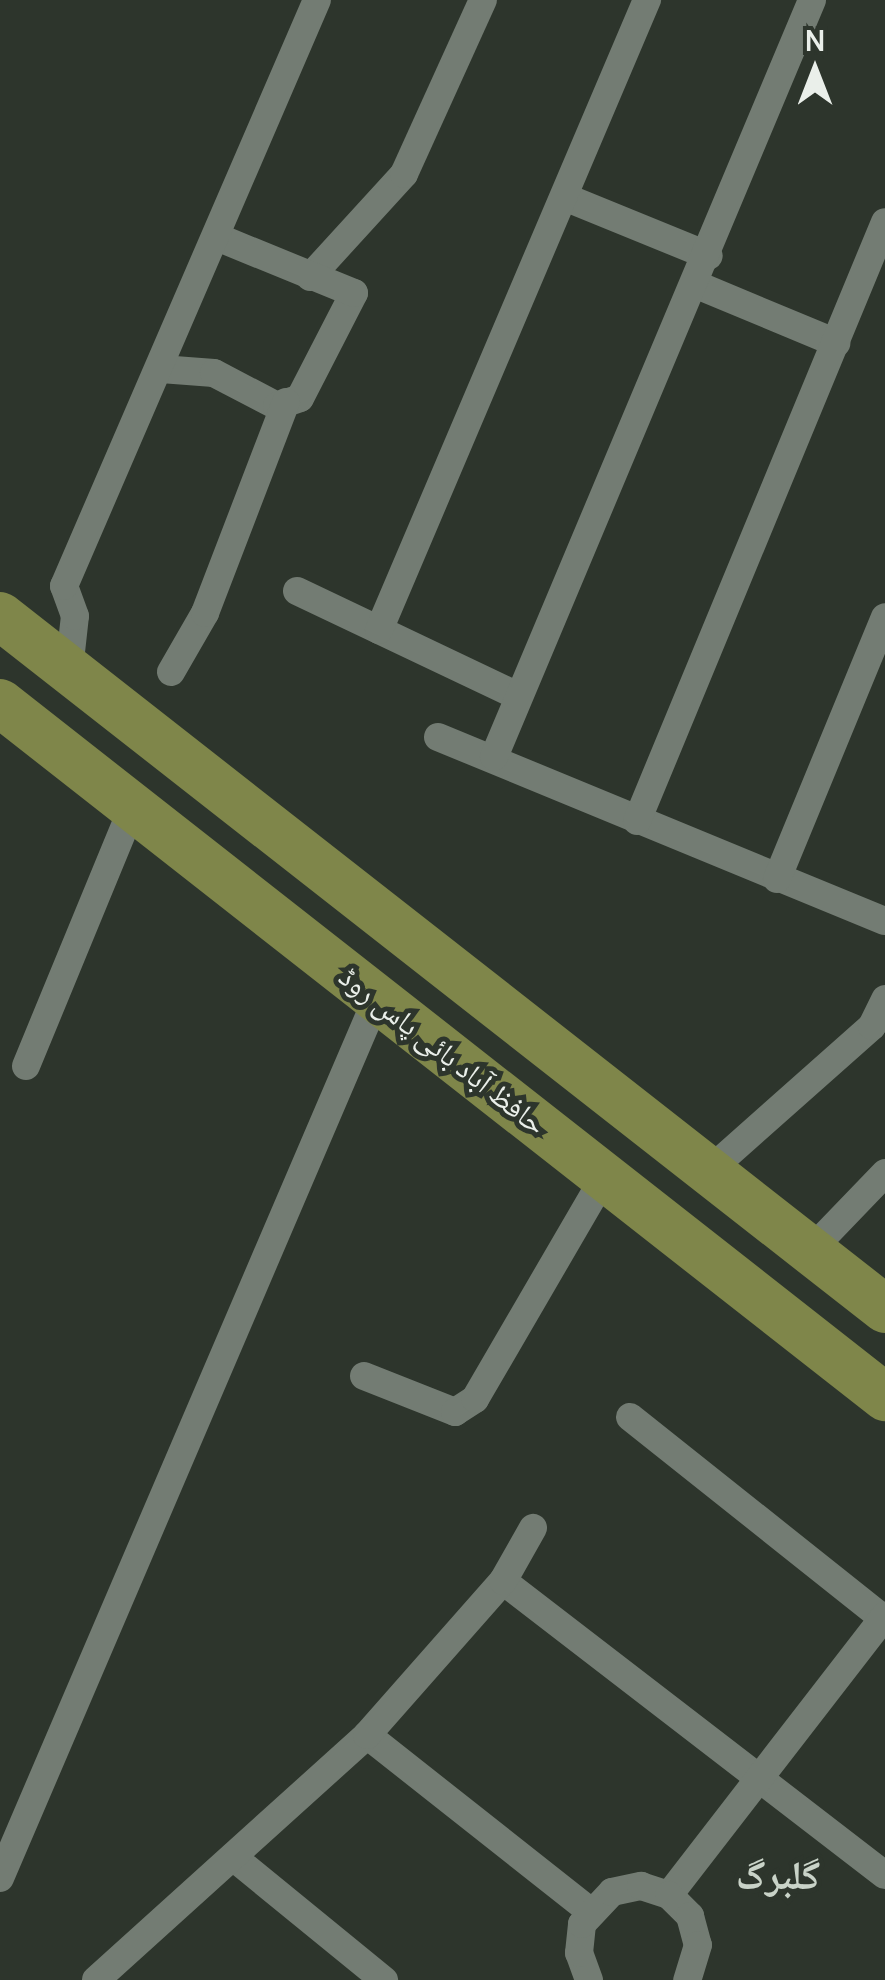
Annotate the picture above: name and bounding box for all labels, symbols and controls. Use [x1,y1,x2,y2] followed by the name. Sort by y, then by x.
[765,20,865,120] north arrow
[805,21,825,59] text: N
[332,958,554,1142] street label: حافظ آباد بائی پاس روڈ
[736,1850,820,1898] district label: گلبرگ

